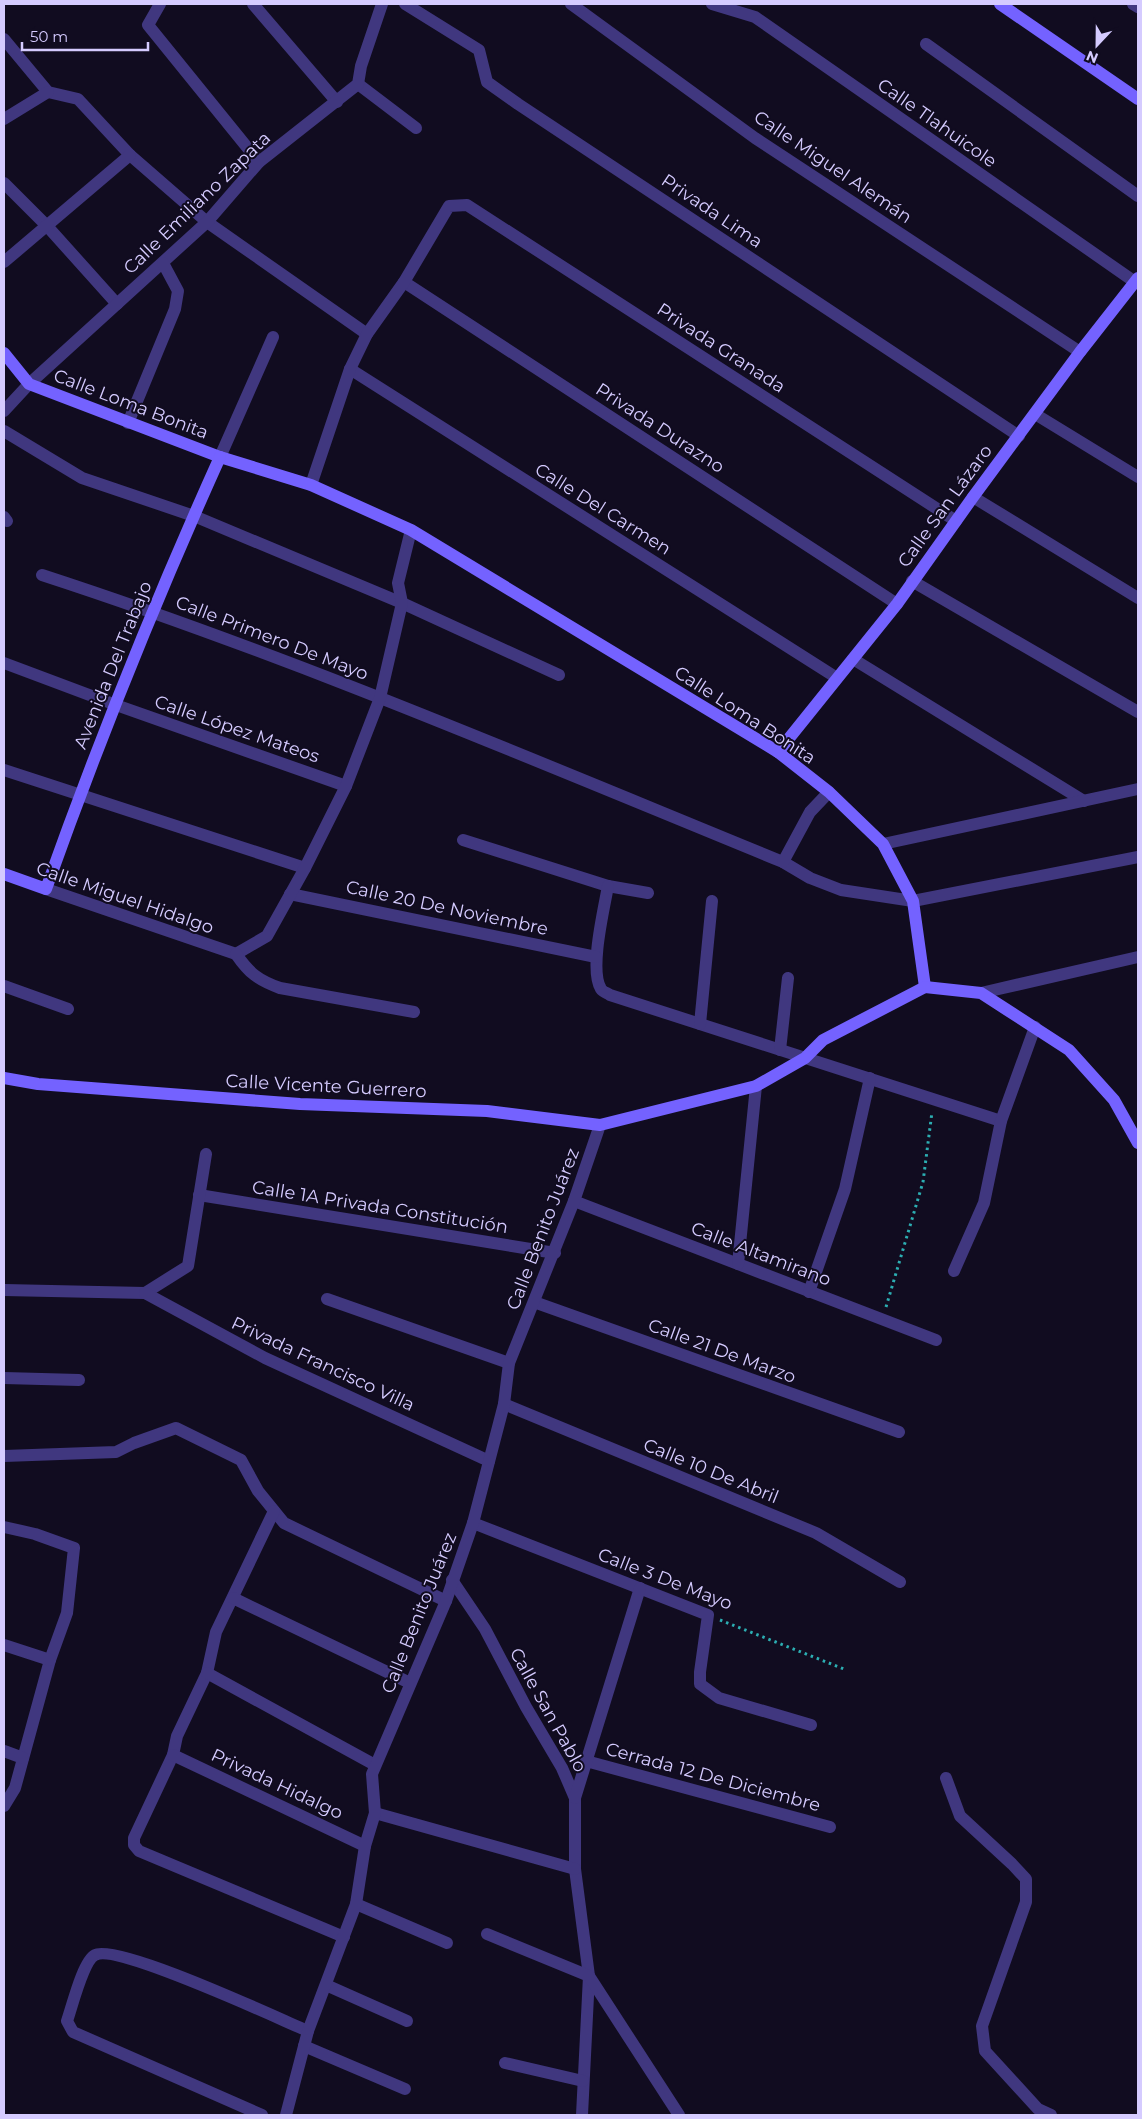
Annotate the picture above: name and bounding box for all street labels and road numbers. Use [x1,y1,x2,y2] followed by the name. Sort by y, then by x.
[873,74,1001,172] street label: Calle Tlahuicole
[750,106,916,228] street label: Calle Miguel Alemán
[119,127,275,279] street label: Calle Emiliano Zapata
[657,169,767,253] street label: Privada Lima
[653,298,789,398] street label: Privada Granada
[51,364,211,444] street label: Calle Loma Bonita
[592,378,728,478] street label: Privada Durazno
[893,440,997,572] street label: Calle San Lázaro
[531,458,675,560] street label: Calle Del Carmen
[69,578,157,752] street label: Avenida Del Trabajo
[173,591,371,685] street label: Calle Primero De Mayo
[670,661,820,769] street label: Calle Loma Bonita
[152,690,323,768] street label: Calle López Mateos
[33,857,217,939] street label: Calle Miguel Hidalgo
[344,876,550,940] street label: Calle 20 De Noviembre
[225,1070,427,1102] street label: Calle Vicente Guerrero
[502,1145,584,1313] street label: Calle Benito Juárez
[250,1176,510,1238] street label: Calle 1A Privada Constitución
[688,1217,834,1291] street label: Calle Altamirano
[228,1312,418,1416] street label: Privada Francisco Villa
[645,1314,799,1388] street label: Calle 21 De Marzo
[640,1434,782,1508] street label: Calle 10 De Abril
[377,1529,461,1697] street label: Calle Benito Juárez
[595,1543,735,1615] street label: Calle 3 De Mayo
[505,1644,591,1776] street label: Calle San Pablo
[603,1738,823,1816] street label: Cerrada 12 De Diciembre
[208,1744,346,1824] street label: Privada Hidalgo

